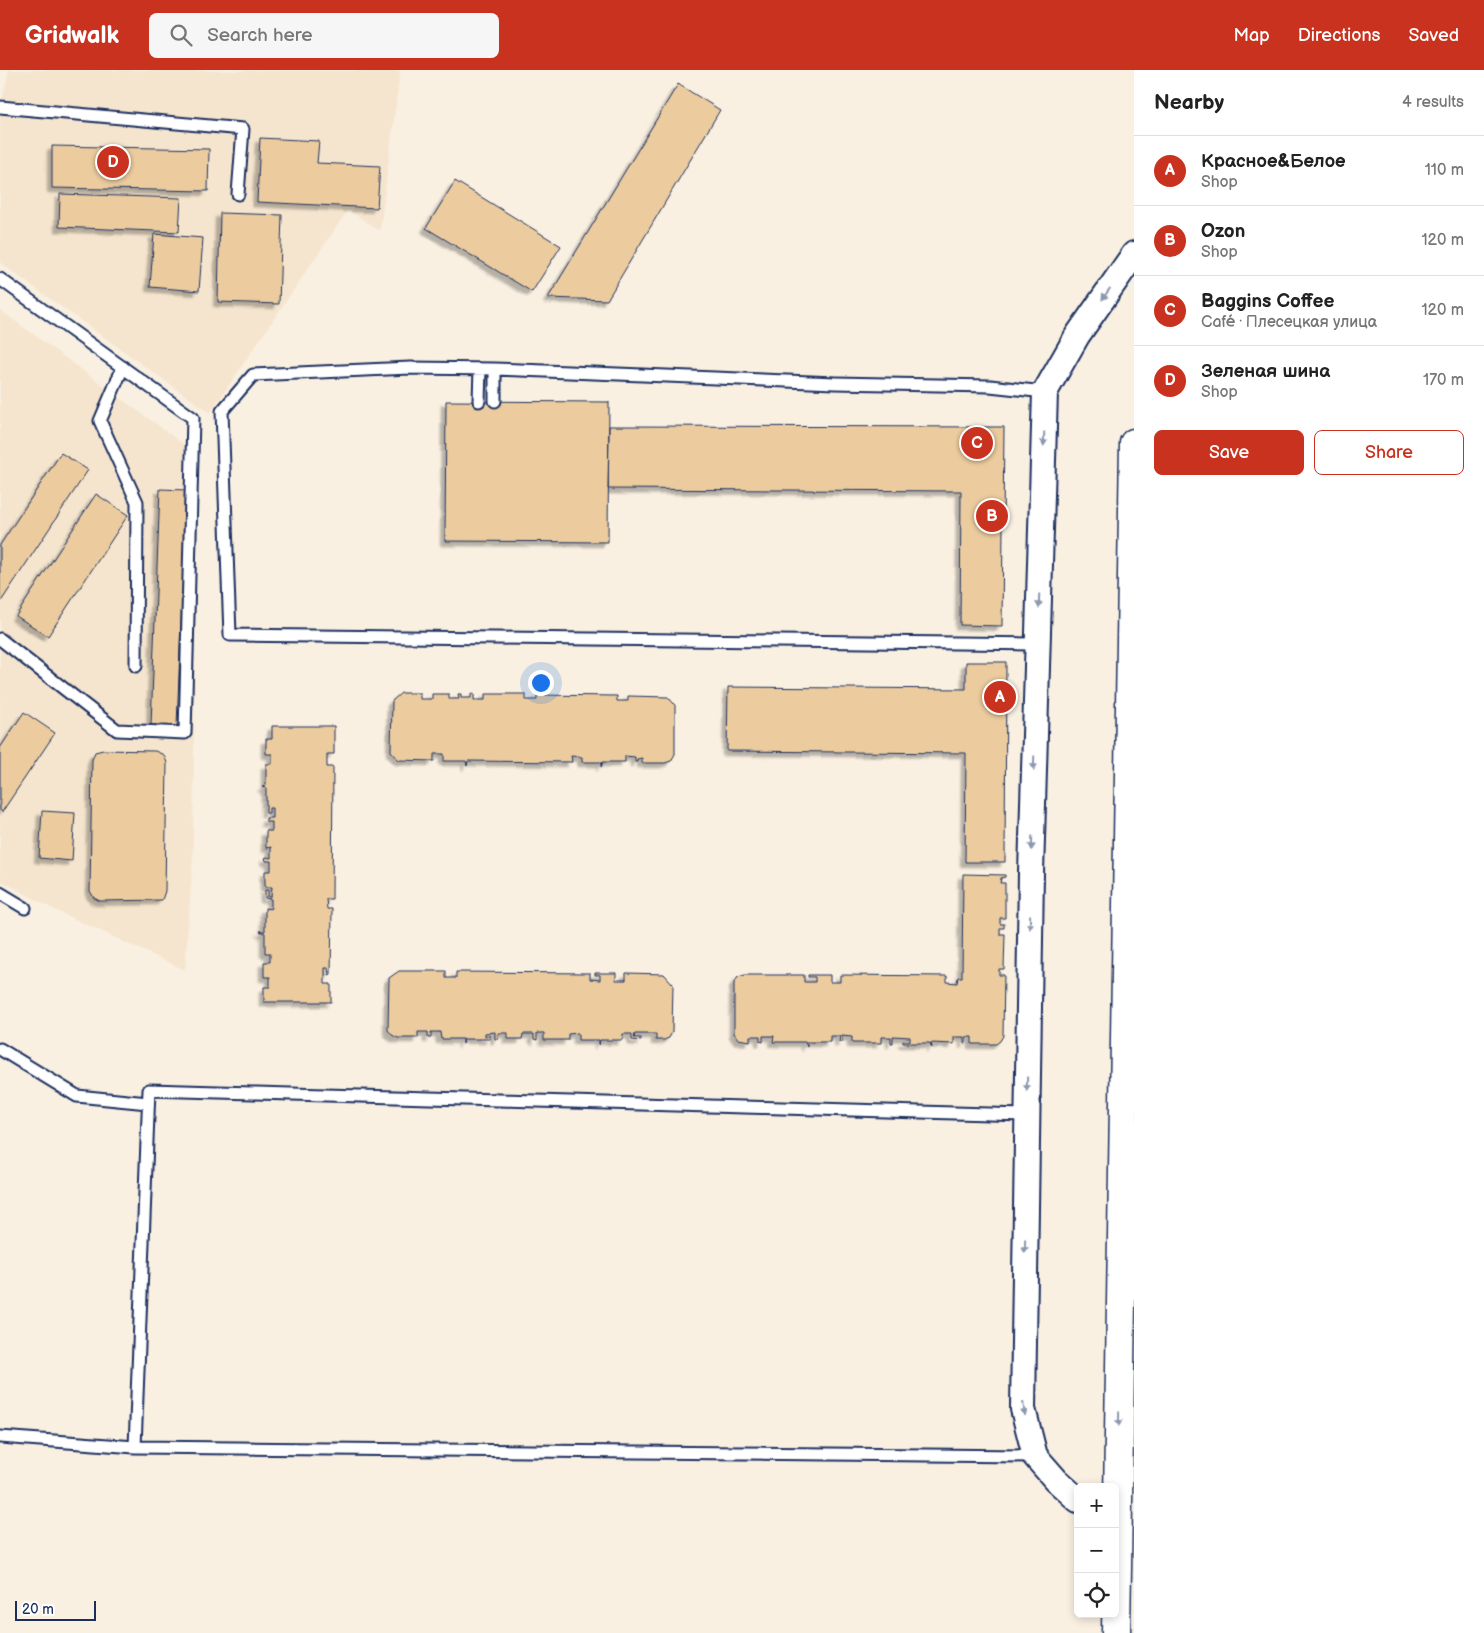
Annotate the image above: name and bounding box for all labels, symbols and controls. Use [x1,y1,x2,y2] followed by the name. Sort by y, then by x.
[149,13,499,58] search box
[25,21,119,50] text: Gridwalk
[167,21,195,49] icon: search
[207,24,312,47] text: Search here
[1234,25,1270,46] text: Map
[1298,25,1380,46] text: Directions
[1408,25,1459,46] text: Saved
[1154,90,1224,115] text: Nearby
[1402,93,1464,112] text: 4 results
[97,143,129,181] pin: D
[1201,150,1346,173] text: Красное&Белое
[1165,161,1175,180] text: A
[1425,161,1464,180] text: 110 m
[1201,173,1238,192] text: Shop
[1201,220,1245,243] text: Ozon
[1164,231,1176,250] text: B
[1421,231,1464,250] text: 120 m
[1201,243,1238,262] text: Shop
[1101,287,1111,300] one-way arrow
[1201,290,1334,313] text: Baggins Coffee
[1164,301,1176,320] text: C
[1421,301,1464,320] text: 120 m
[1201,313,1377,332] text: Café · Плесецкая улица
[1201,360,1330,383] text: Зеленая шина
[1164,371,1176,390] text: D
[1423,371,1464,390] text: 170 m
[1201,383,1238,402] text: Shop
[961,424,993,462] pin: C
[1154,430,1304,475] button: Save
[1314,430,1464,475] button: Share
[1039,431,1047,447] one-way arrow
[976,497,1008,535] pin: B
[1035,593,1043,609] one-way arrow
[528,670,554,696] your location
[984,678,1016,716] pin: A
[1030,756,1038,772] one-way arrow
[1027,835,1035,851] one-way arrow
[1026,914,1034,930] one-way arrow
[1023,1076,1031,1092] one-way arrow
[1021,1239,1029,1255] one-way arrow
[1020,1401,1028,1417] one-way arrow
[1114,1411,1122,1427] one-way arrow
[1074,1483,1119,1618] map controls
[1074,1483,1119,1528] button: +
[1074,1528,1119,1573] button: −
[1074,1573,1119,1618] button: locate
[15,1598,96,1621] scale bar
[22,1601,54,1618] text: 20 m

